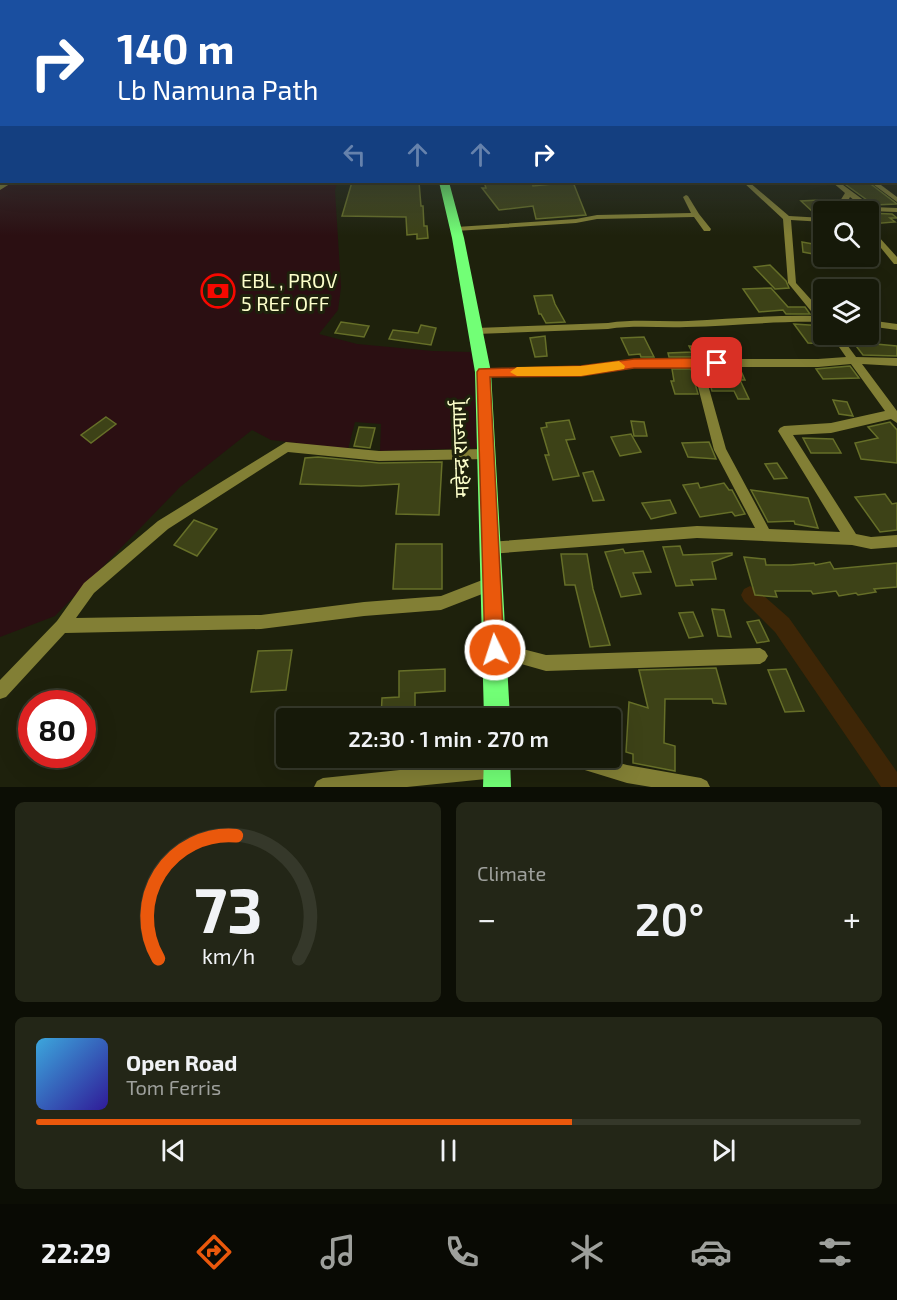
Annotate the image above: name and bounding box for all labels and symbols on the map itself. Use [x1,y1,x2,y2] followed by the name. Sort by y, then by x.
[241,268,337,315] place label: EBL , PROV 5 REF OFF
[200,273,236,309] bank icon: EBL , PROV 5 REF OFF
[691,337,742,388] pin
[445,397,475,498] street label: महेन्द्र राज्मार्ग्
[463,618,527,682] position arrow
[18,690,96,768] speed limit sign: 80

